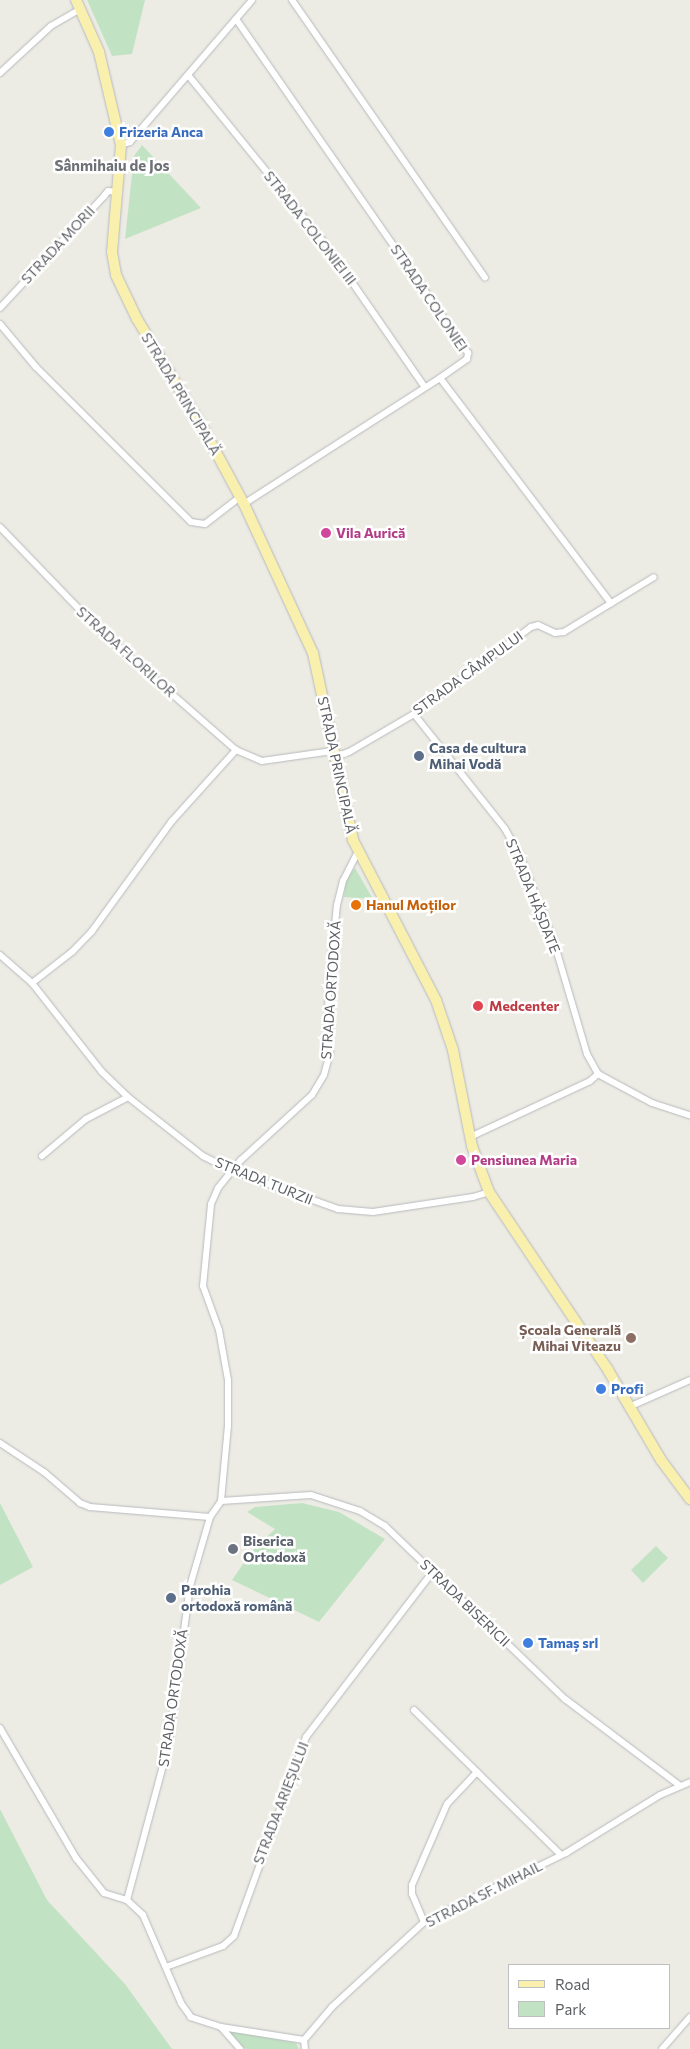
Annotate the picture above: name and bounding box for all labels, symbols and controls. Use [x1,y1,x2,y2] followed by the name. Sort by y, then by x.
[119,124,203,140] place label: Frizeria Anca
[103,126,115,138] marker: Frizeria Anca
[54,157,170,175] district label: Sânmihaiu de Jos
[260,168,360,288] street label: STRADA COLONIEI III
[18,203,98,287] street label: STRADA MORII
[387,241,471,355] street label: STRADA COLONIEI
[138,330,224,458] street label: STRADA PRINCIPALĂ
[336,525,405,541] place label: Vila Aurică
[320,527,332,539] marker: Vila Aurică
[73,603,179,701] street label: STRADA FLORILOR
[410,627,526,719] street label: STRADA CÂMPULUI
[314,695,360,835] street label: STRADA PRINCIPALĂ
[429,740,526,772] place label: Casa de cultura Mihai Vodă
[413,750,425,762] marker: Casa de cultura Mihai Vodă
[502,836,564,956] street label: STRADA HĂȘDATE
[366,897,456,913] place label: Hanul Moților
[350,899,362,911] marker: Hanul Moților
[318,920,344,1060] street label: STRADA ORTODOXĂ
[489,998,559,1014] place label: Medcenter
[471,999,485,1013] marker: Medcenter
[471,1152,577,1168] place label: Pensiunea Maria
[213,1154,315,1208] street label: STRADA TURZII
[455,1154,467,1166] marker: Pensiunea Maria
[519,1322,621,1354] place label: Școala Generală Mihai Viteazu
[625,1332,637,1344] marker: Școala Generală Mihai Viteazu
[611,1381,644,1397] place label: Profi
[595,1383,607,1395] marker: Profi
[243,1533,306,1565] place label: Biserica Ortodoxă
[227,1543,239,1555] marker: Biserica Ortodoxă
[417,1556,513,1650] street label: STRADA BISERICII
[181,1582,292,1614] place label: Parohia ortodoxă română
[165,1592,177,1604] marker: Parohia ortodoxă română
[155,1628,191,1768] street label: STRADA ORTODOXĂ
[538,1635,598,1651] place label: Tamaș srl
[522,1637,534,1649] marker: Tamaș srl
[250,1739,312,1867] street label: STRADA ARIEȘULUI
[423,1857,545,1931] street label: STRADA SF. MIHAIL
[508,1964,670,2029] legend
[555,1975,590,1993] text: Road
[555,2000,586,2018] text: Park

